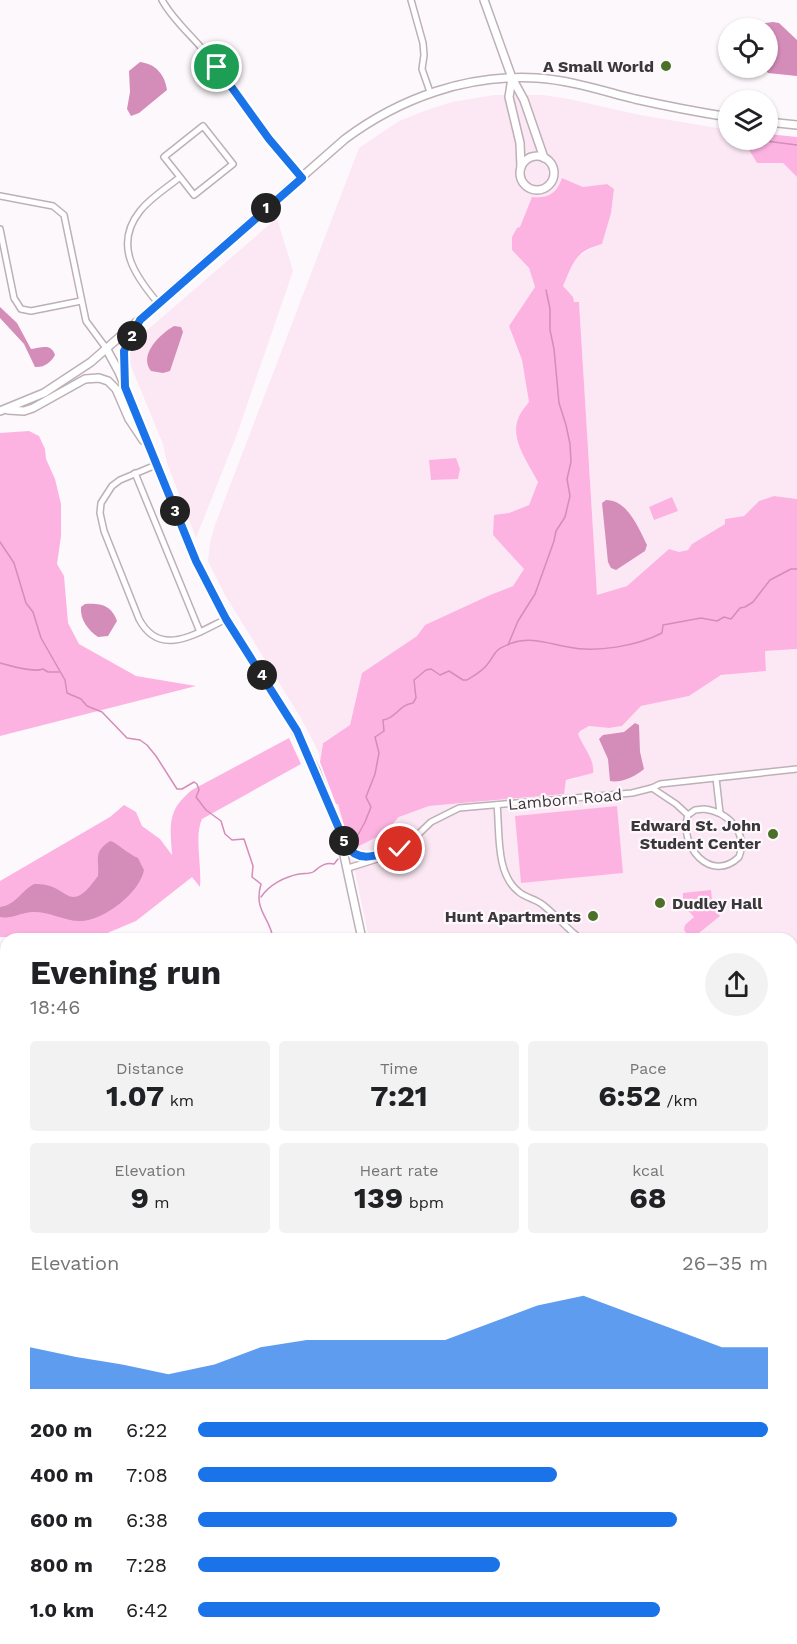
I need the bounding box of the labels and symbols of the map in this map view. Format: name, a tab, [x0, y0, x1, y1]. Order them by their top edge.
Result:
pin	[191, 41, 242, 92]
place label: A Small World	[543, 57, 654, 76]
marker: A Small World	[659, 59, 673, 73]
pin: 1	[251, 193, 281, 223]
pin: 2	[117, 321, 147, 351]
pin: 3	[160, 496, 190, 526]
pin: 4	[247, 660, 277, 690]
street label: Lamborn Road	[507, 785, 623, 814]
place label: Edward St. John Student Center	[630, 816, 761, 853]
pin	[374, 823, 425, 874]
pin: 5	[329, 826, 359, 856]
marker: Edward St. John Student Center	[766, 827, 780, 841]
place label: Dudley Hall	[672, 894, 763, 913]
marker: Dudley Hall	[653, 896, 667, 910]
place label: Hunt Apartments	[445, 907, 581, 926]
marker: Hunt Apartments	[586, 909, 600, 923]

